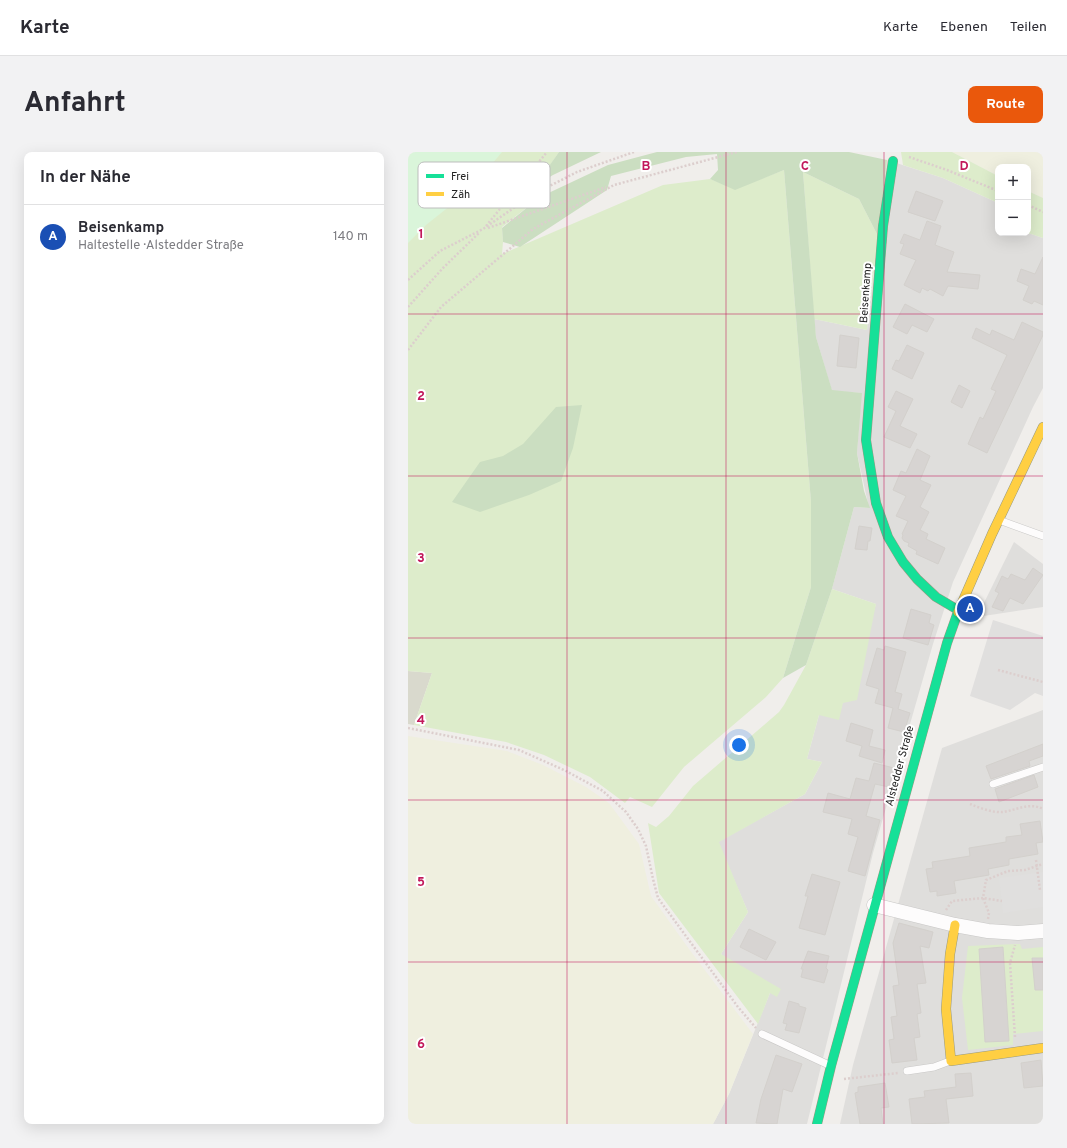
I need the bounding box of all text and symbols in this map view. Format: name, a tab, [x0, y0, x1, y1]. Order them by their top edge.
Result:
text: Karte	[20, 16, 70, 40]
text: Karte	[883, 19, 918, 36]
text: Ebenen	[940, 19, 988, 36]
text: Teilen	[1010, 19, 1047, 36]
text: Anfahrt	[24, 86, 126, 122]
button: Route	[968, 86, 1043, 123]
text: B	[642, 159, 651, 175]
text: C	[801, 159, 809, 175]
text: D	[959, 159, 969, 175]
legend	[418, 162, 550, 208]
map controls	[995, 164, 1031, 236]
button: +	[995, 164, 1031, 200]
text: In der Nähe	[40, 167, 131, 189]
text: Frei	[451, 170, 469, 184]
text: Zäh	[451, 188, 470, 202]
button: −	[995, 200, 1031, 236]
text: Beisenkamp	[78, 219, 164, 238]
text: 1	[418, 227, 424, 243]
text: A	[48, 229, 58, 245]
text: 140 m	[333, 229, 368, 245]
text: Haltestelle · Alstedder Straße	[78, 238, 244, 254]
street label: Beisenkamp	[857, 262, 875, 324]
text: 2	[417, 389, 425, 405]
text: 3	[417, 551, 425, 567]
pin: A	[957, 594, 983, 624]
text: 4	[417, 713, 425, 729]
street label: Alstedder Straße	[883, 724, 918, 808]
your location	[729, 735, 749, 755]
text: 5	[417, 875, 425, 891]
text: 6	[417, 1037, 425, 1053]

